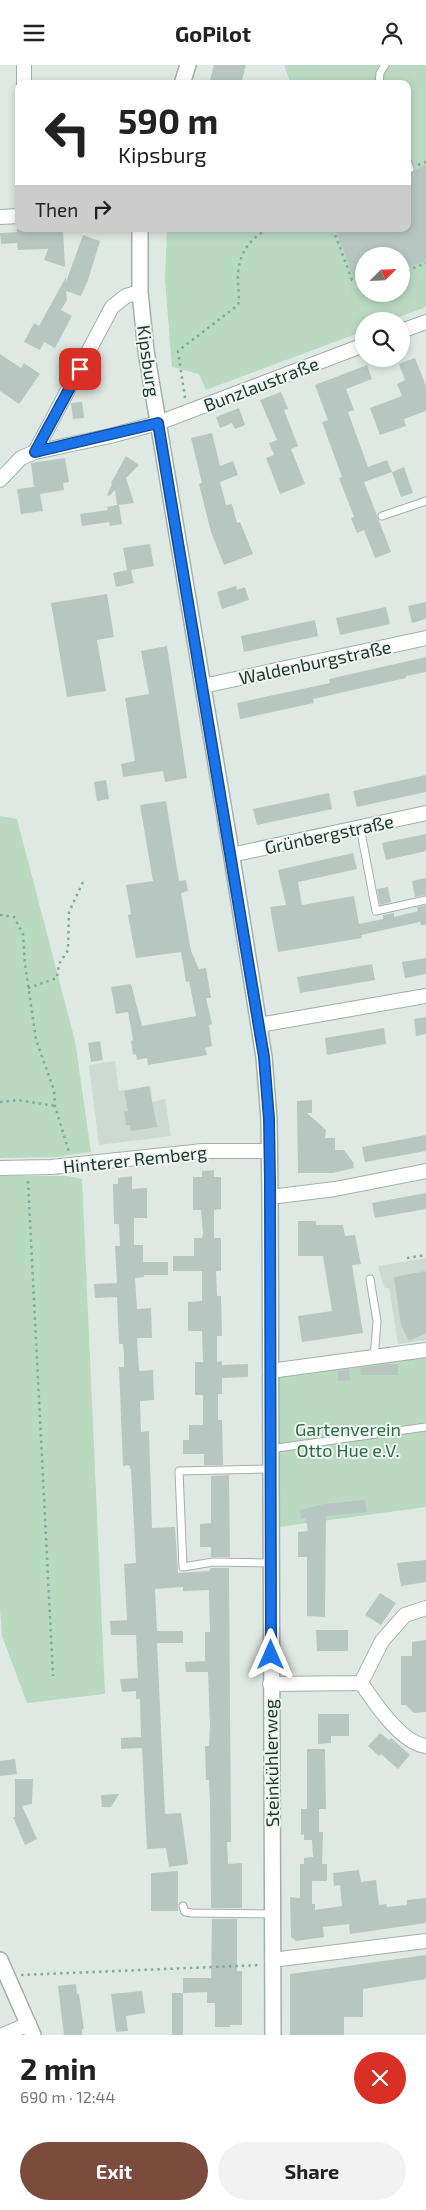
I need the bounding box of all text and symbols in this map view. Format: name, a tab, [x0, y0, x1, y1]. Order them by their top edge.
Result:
icon: menu	[20, 19, 48, 47]
icon: person	[378, 19, 406, 47]
text: GoPilot	[175, 20, 251, 46]
text: 590 m	[118, 99, 218, 141]
icon: left	[35, 100, 100, 165]
text: Kipsburg	[118, 141, 206, 167]
icon: right	[88, 195, 116, 223]
text: Then	[35, 198, 78, 221]
north arrow	[355, 247, 410, 303]
map controls	[355, 247, 410, 367]
button: search	[355, 312, 410, 367]
street label: Kipsburg	[133, 324, 165, 398]
pin	[59, 348, 101, 390]
street label: Bunzlaustraße	[200, 352, 322, 416]
icon: arrive	[66, 355, 94, 383]
street label: Waldenburgstraße	[237, 635, 393, 689]
street label: Grünbergstraße	[263, 810, 395, 858]
street label: Hinterer Remberg	[62, 1141, 208, 1177]
park label: Gartenverein Otto Hue e.V.	[295, 1418, 401, 1461]
position arrow	[244, 1628, 296, 1680]
street label: Steinkühlerweg	[259, 1699, 283, 1827]
text: 2 min	[20, 2050, 97, 2086]
button: close	[354, 2052, 406, 2104]
text: 690 m · 12:44	[20, 2087, 115, 2106]
button: Exit	[20, 2142, 208, 2200]
button: Share	[218, 2142, 406, 2200]

